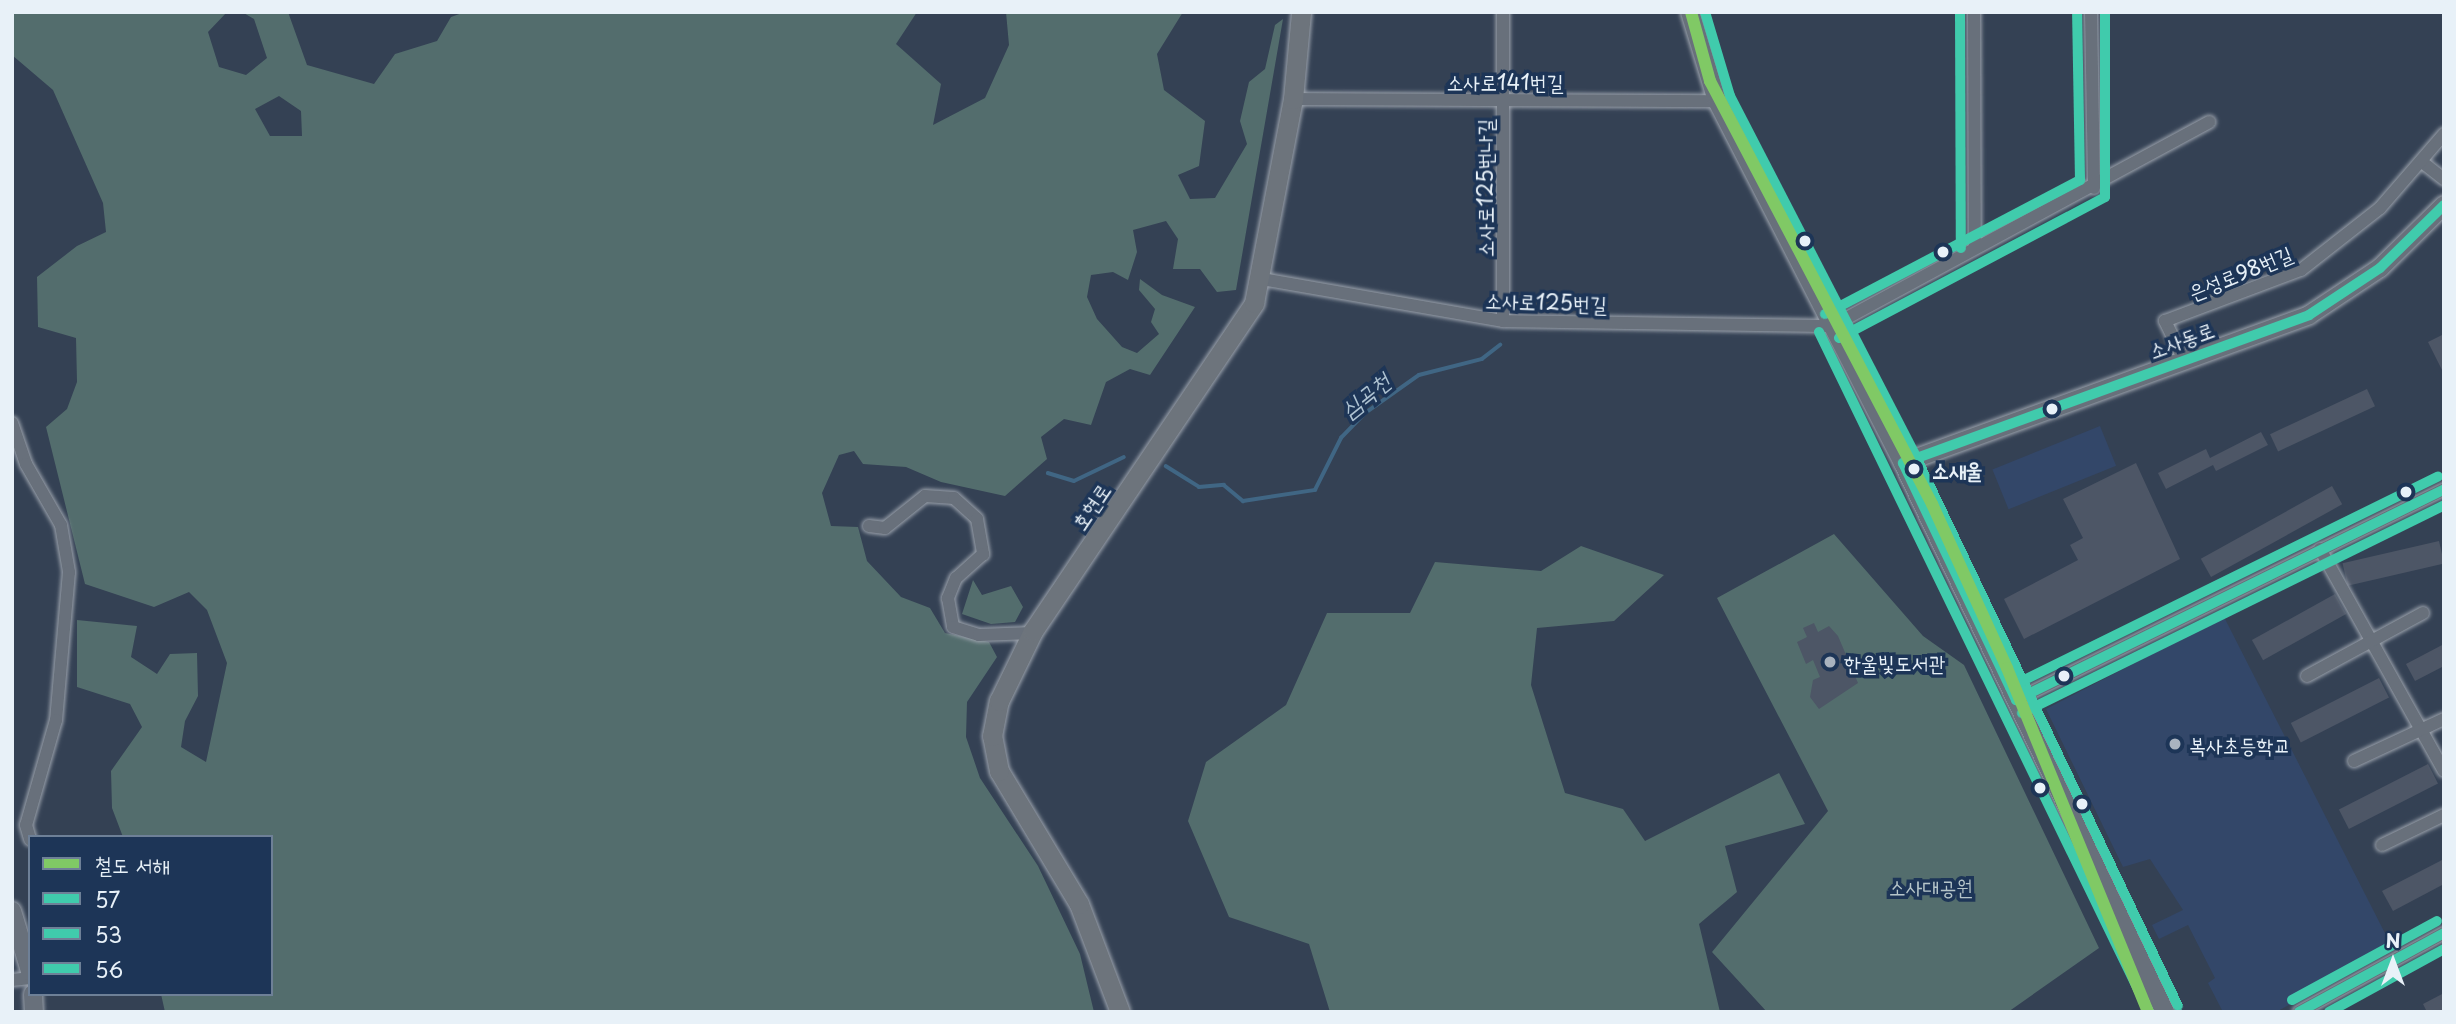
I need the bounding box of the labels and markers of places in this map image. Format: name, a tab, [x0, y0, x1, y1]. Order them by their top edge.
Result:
unlabelled marker	[1798, 234, 1812, 248]
unlabelled marker	[1936, 245, 1950, 259]
unlabelled marker	[2045, 402, 2059, 416]
place label: 소새울	[1932, 456, 1983, 482]
marker: 소새울	[1902, 457, 1926, 481]
unlabelled marker	[2399, 485, 2413, 499]
place label: 한울빛도서관	[1844, 649, 1945, 675]
marker: 한울빛도서관	[1822, 654, 1838, 670]
unlabelled marker	[2057, 669, 2071, 683]
place label: 복사초등학교	[2189, 731, 2290, 757]
marker: 복사초등학교	[2167, 736, 2183, 752]
unlabelled marker	[2033, 781, 2047, 795]
unlabelled marker	[2075, 797, 2089, 811]

